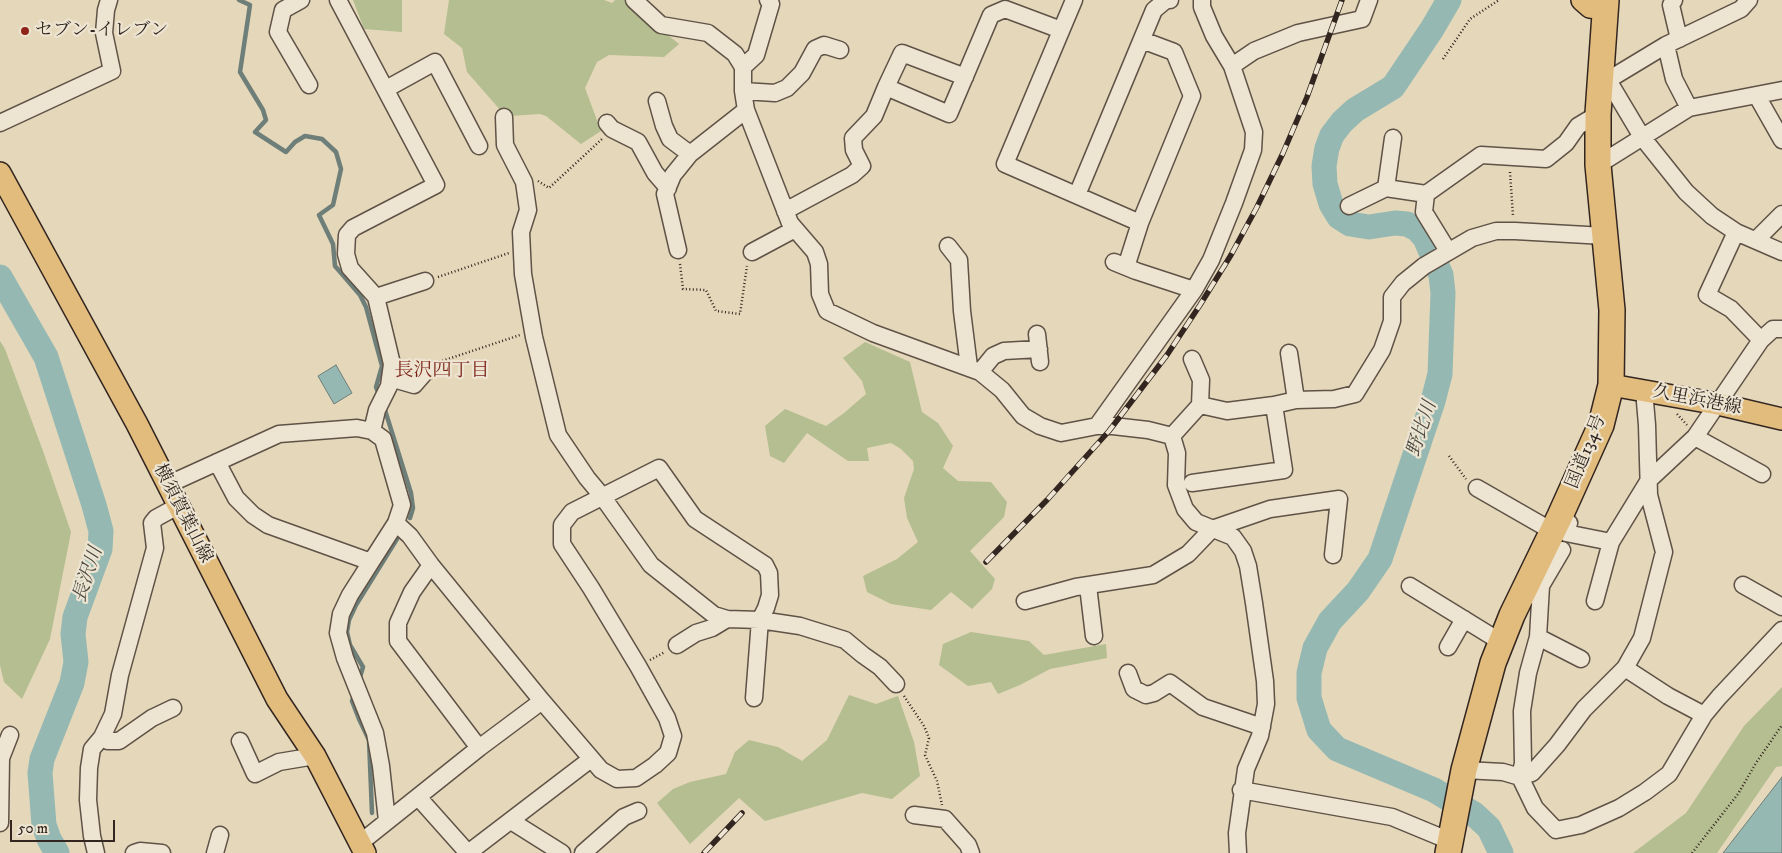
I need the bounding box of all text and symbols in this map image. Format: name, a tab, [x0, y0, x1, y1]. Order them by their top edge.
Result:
place label: セブン-イレブン	[35, 20, 168, 42]
marker: セブン-イレブン	[19, 25, 31, 37]
district label: 長沢四丁目	[395, 361, 489, 383]
street label: 久里浜港線	[1651, 382, 1743, 420]
water label: 野比川	[1403, 398, 1443, 460]
street label: 国道134号	[1562, 412, 1612, 492]
street label: 横須賀葉山線	[148, 461, 216, 567]
water label: 長沢川	[69, 544, 109, 606]
scale bar	[12, 810, 118, 842]
text: 50 m	[18, 819, 48, 838]

